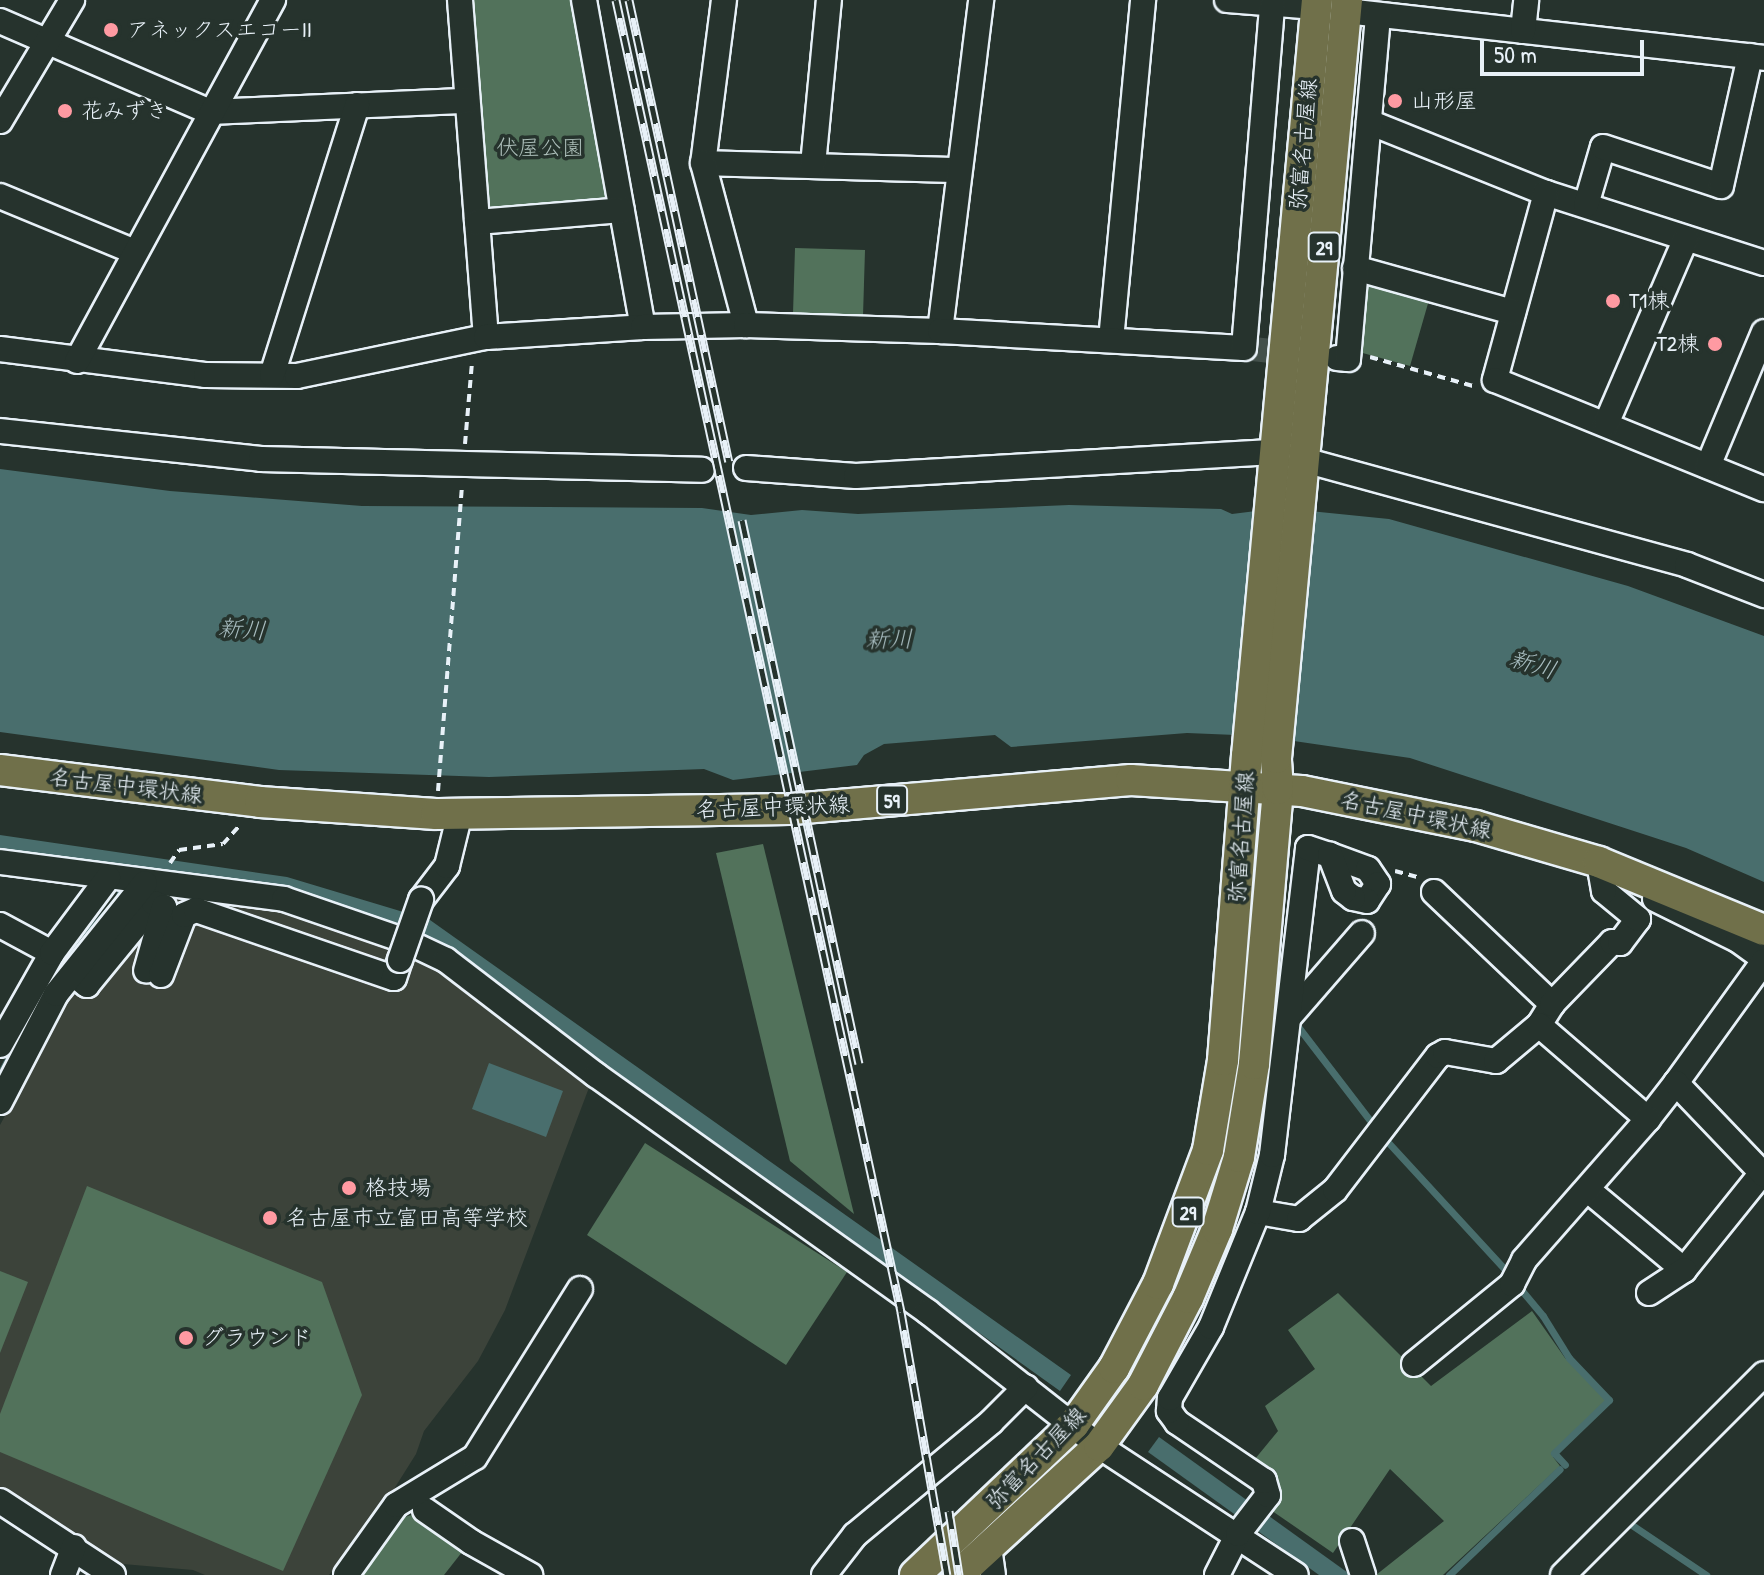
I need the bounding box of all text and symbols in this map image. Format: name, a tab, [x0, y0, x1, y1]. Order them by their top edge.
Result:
place label: アネックスエコーII	[127, 17, 313, 43]
marker: アネックスエコーII	[102, 21, 120, 39]
scale bar	[1484, 24, 1648, 74]
text: 50 m	[1494, 38, 1537, 70]
street label: 弥富名古屋線	[1284, 77, 1322, 211]
place label: 山形屋	[1411, 88, 1477, 114]
marker: 山形屋	[1386, 92, 1404, 110]
place label: 花みずき	[81, 98, 169, 124]
marker: 花みずき	[56, 102, 74, 120]
park label: 伏屋公園	[496, 135, 584, 161]
road number: 29	[1306, 231, 1342, 263]
place label: T1棟	[1629, 288, 1669, 314]
marker: T1棟	[1604, 292, 1622, 310]
place label: T2棟	[1656, 331, 1699, 357]
marker: T2棟	[1706, 335, 1724, 353]
water label: 新川	[217, 613, 267, 645]
water label: 新川	[865, 624, 913, 654]
water label: 新川	[1506, 643, 1560, 685]
street label: 名古屋中環状線	[48, 764, 204, 808]
street label: 弥富名古屋線	[1223, 770, 1259, 904]
road number: 59	[876, 784, 908, 816]
street label: 名古屋中環状線	[1338, 786, 1494, 844]
street label: 名古屋中環状線	[696, 791, 850, 823]
place label: 格技場	[365, 1175, 431, 1201]
marker: 格技場	[340, 1179, 358, 1197]
road number: 29	[1170, 1196, 1206, 1228]
place label: 名古屋市立富田高等学校	[286, 1205, 528, 1231]
marker: 名古屋市立富田高等学校	[261, 1209, 279, 1227]
place label: グラウンド	[202, 1325, 312, 1351]
marker: グラウンド	[177, 1329, 195, 1347]
street label: 弥富名古屋線	[981, 1401, 1091, 1515]

